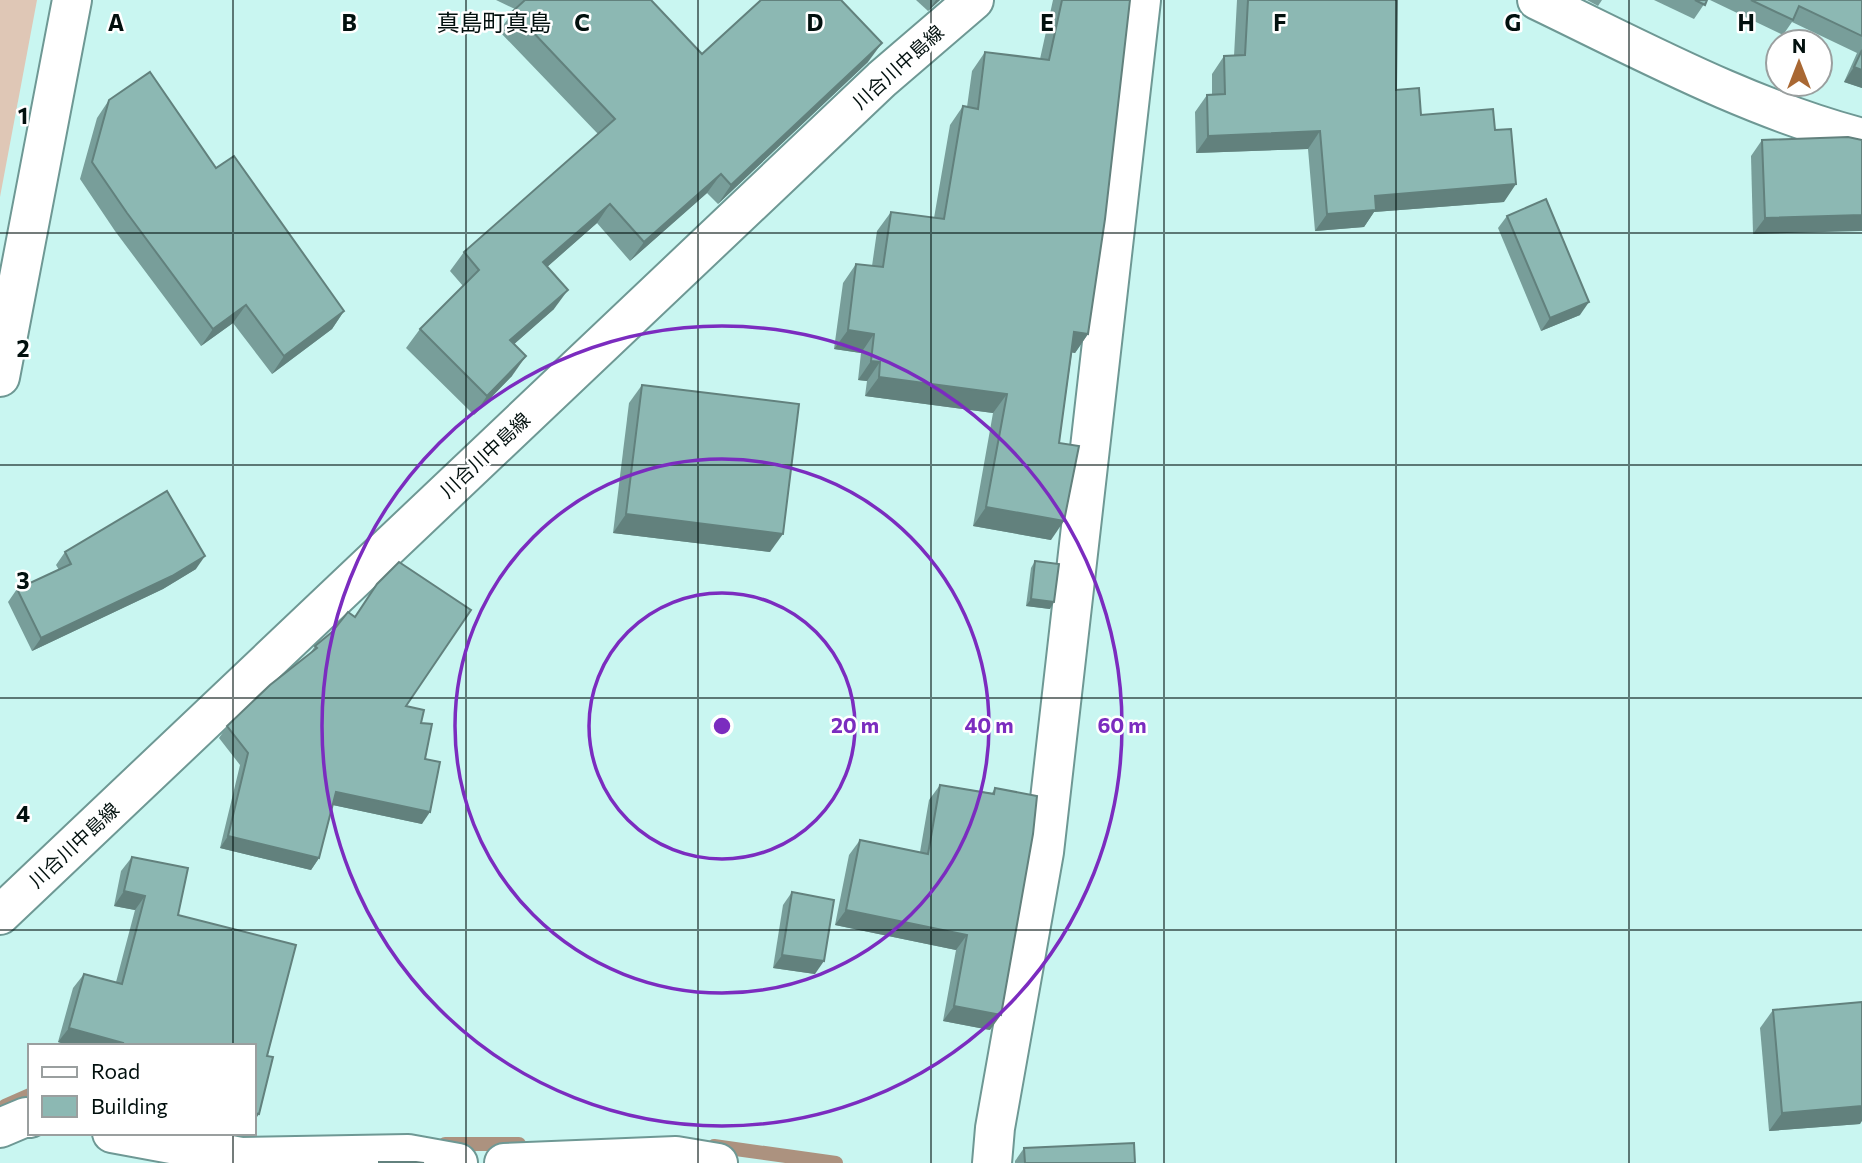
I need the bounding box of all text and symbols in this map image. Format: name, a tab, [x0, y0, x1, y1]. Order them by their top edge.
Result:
text: A	[108, 8, 125, 36]
text: B	[341, 8, 357, 36]
district label: 真島町真島	[437, 8, 552, 36]
text: C	[574, 8, 590, 36]
text: D	[807, 8, 824, 36]
text: E	[1040, 8, 1054, 36]
text: F	[1273, 8, 1287, 36]
text: G	[1505, 8, 1521, 36]
text: H	[1737, 8, 1755, 36]
street label: 川合川中島線	[848, 20, 948, 113]
north arrow	[1764, 28, 1834, 98]
text: N	[1792, 34, 1806, 57]
text: 1	[18, 101, 28, 129]
text: 2	[16, 334, 30, 362]
street label: 川合川中島線	[435, 407, 534, 502]
text: 3	[16, 566, 30, 594]
text: 20 m	[831, 712, 879, 737]
text: 40 m	[964, 712, 1014, 737]
text: 60 m	[1097, 712, 1147, 737]
centre of rings	[710, 714, 734, 738]
street label: 川合川中島線	[24, 797, 123, 892]
text: 4	[16, 799, 30, 827]
legend	[28, 1044, 256, 1135]
text: Road	[91, 1058, 140, 1083]
text: Building	[91, 1093, 168, 1118]

